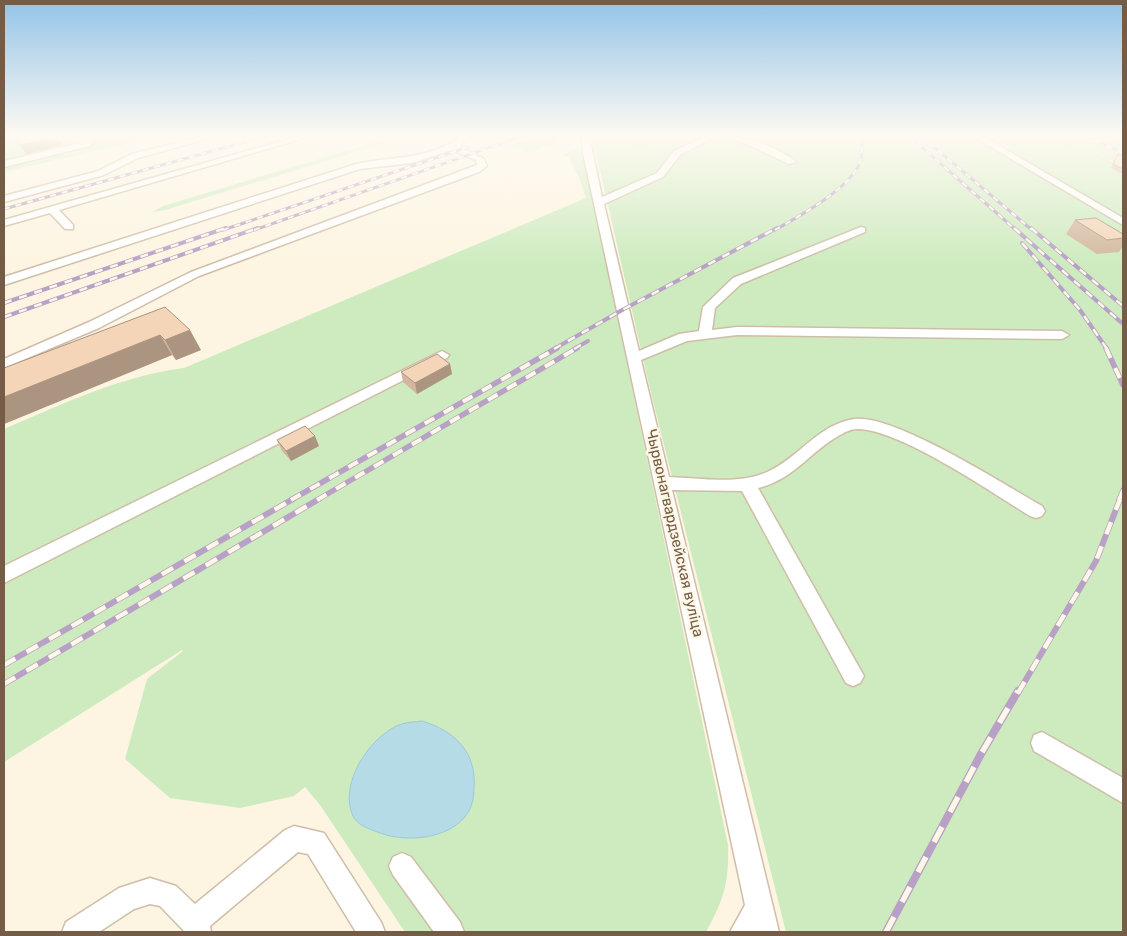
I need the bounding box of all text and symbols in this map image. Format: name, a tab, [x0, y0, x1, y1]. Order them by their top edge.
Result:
street label: Чырвонагвардзейская вуліца	[642, 427, 708, 639]

